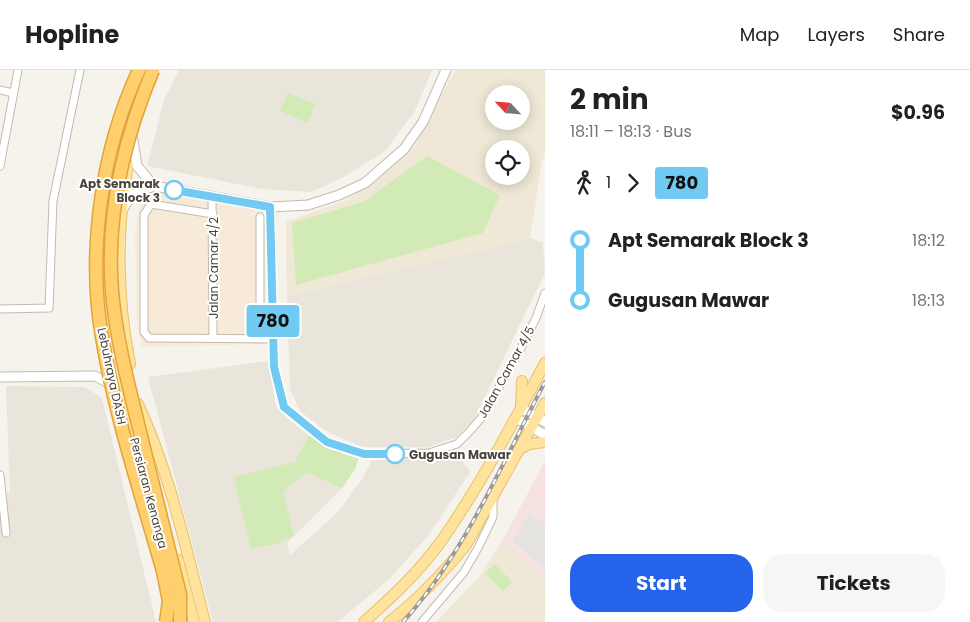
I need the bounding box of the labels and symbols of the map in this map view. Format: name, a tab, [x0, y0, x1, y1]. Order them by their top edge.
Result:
north arrow	[485, 85, 530, 130]
place label: Apt Semarak Block 3	[79, 175, 161, 206]
marker: Apt Semarak Block 3	[164, 180, 184, 200]
street label: Jalan Camar 4/2	[205, 217, 222, 319]
line badge: 780	[244, 305, 302, 337]
street label: Jalan Camar 4/5	[474, 323, 538, 421]
street label: Lebuhraya DASH	[93, 326, 131, 426]
street label: Persiaran Kenanga	[126, 436, 172, 550]
marker: Gugusan Mawar	[385, 444, 405, 464]
place label: Gugusan Mawar	[409, 446, 511, 463]

